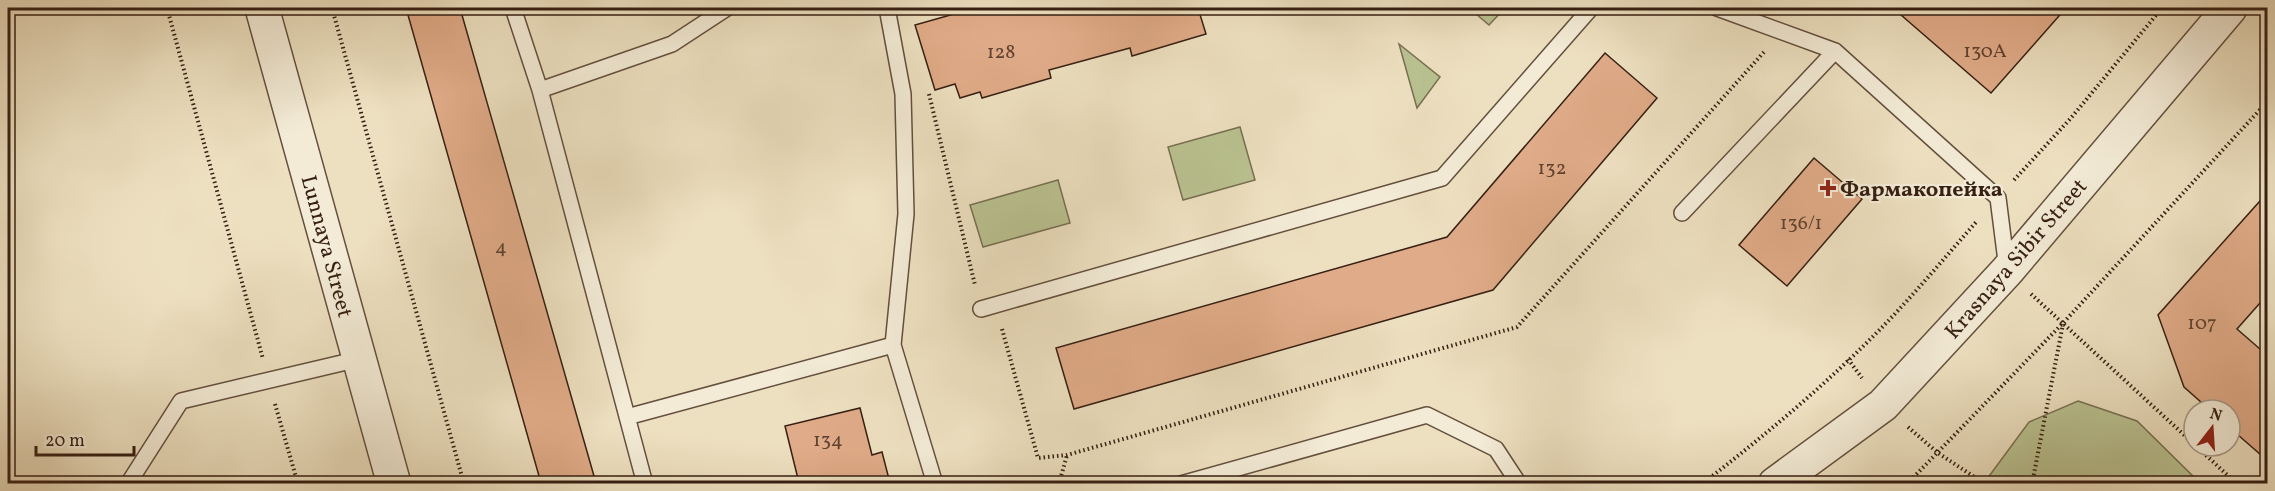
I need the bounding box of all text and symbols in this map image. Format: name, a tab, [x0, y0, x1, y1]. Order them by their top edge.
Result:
house number: 130А	[1963, 38, 2007, 66]
house number: 128	[987, 39, 1015, 67]
house number: 132	[1538, 155, 1566, 183]
street label: Lunnaya Street	[292, 172, 360, 322]
street label: Krasnaya Sibir Street	[1938, 172, 2096, 347]
place label: Фармакопейка	[1840, 175, 2003, 206]
marker: Фармакопейка	[1821, 181, 1835, 195]
house number: 136/1	[1780, 210, 1822, 238]
house number: 4	[495, 234, 507, 262]
house number: 107	[2187, 310, 2217, 338]
north arrow	[2182, 398, 2242, 458]
text: N	[2207, 403, 2225, 428]
scale bar	[36, 419, 134, 457]
house number: 134	[813, 427, 843, 455]
text: 20 m	[45, 429, 85, 454]

